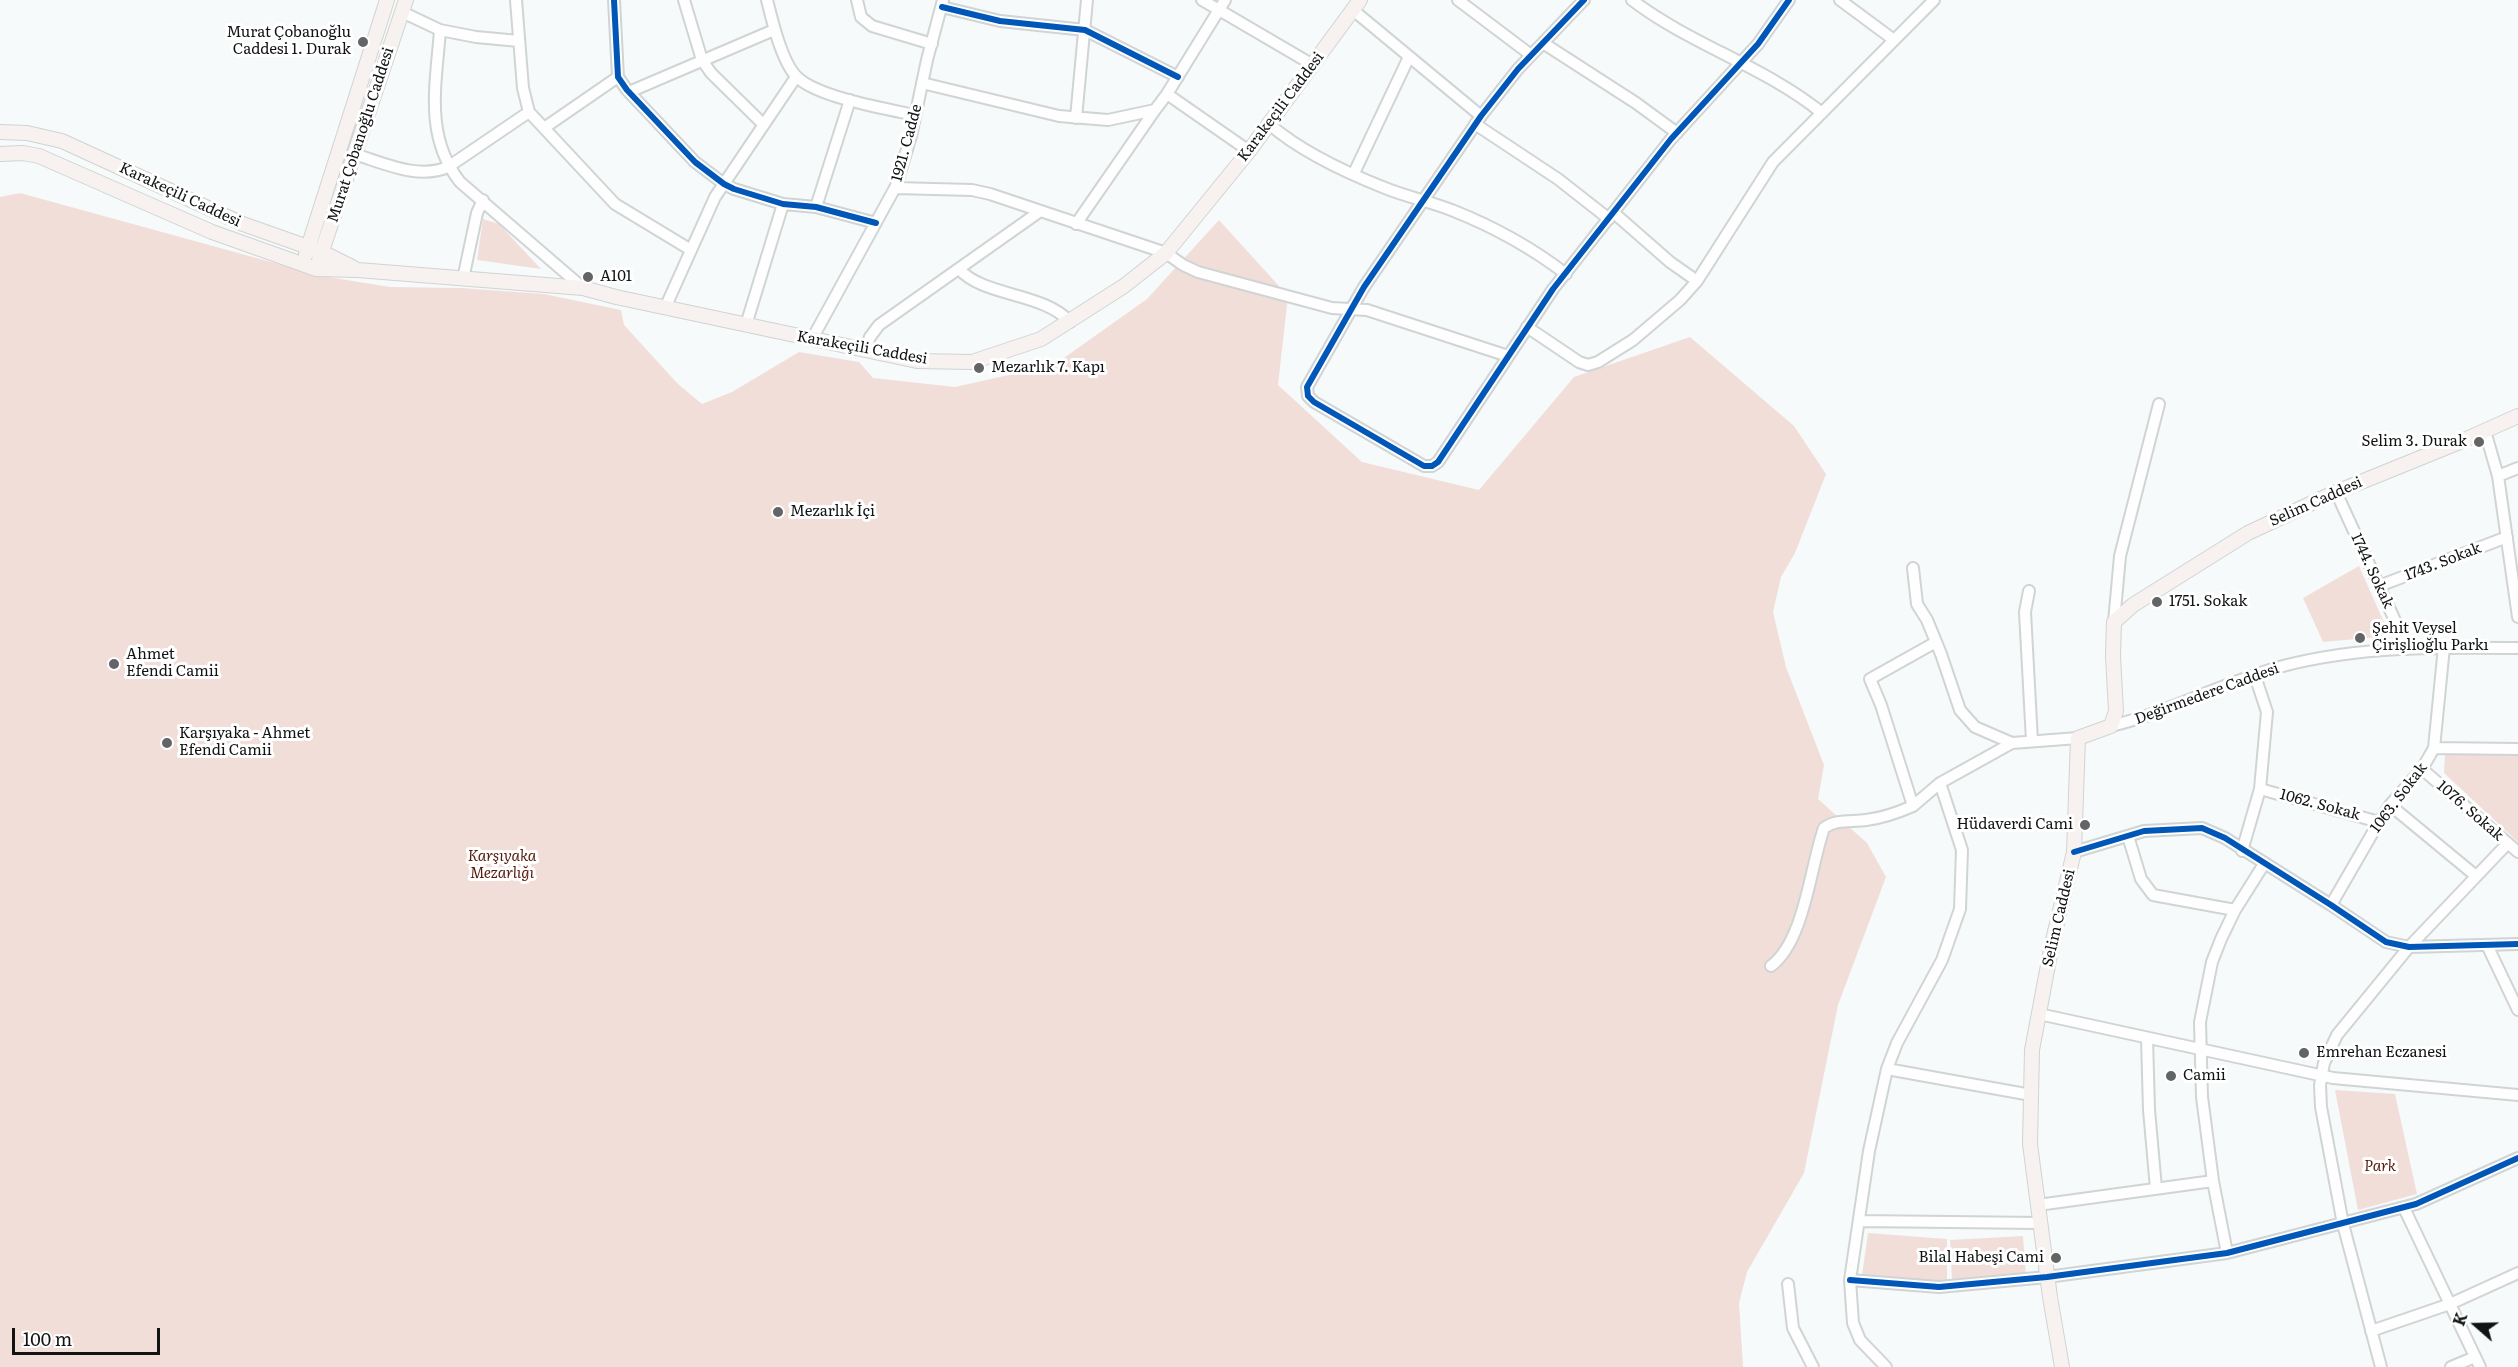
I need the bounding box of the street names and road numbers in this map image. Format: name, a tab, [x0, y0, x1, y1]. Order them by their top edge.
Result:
street label: Murat Çobanoğlu Caddesi	[324, 45, 398, 225]
street label: Karakeçili Caddesi	[1234, 49, 1328, 165]
street label: 1921. Cadde	[888, 102, 926, 184]
street label: Karakeçili Caddesi	[116, 159, 244, 231]
street label: Karakeçili Caddesi	[795, 328, 929, 368]
street label: Selim Caddesi	[2267, 473, 2365, 531]
street label: 1744. Sokak	[2347, 531, 2397, 611]
street label: 1743. Sokak	[2402, 539, 2484, 585]
street label: Değirmedere Caddesi	[2132, 660, 2282, 728]
street label: 1063. Sokak	[2367, 760, 2431, 836]
street label: 1076. Sokak	[2433, 777, 2507, 845]
street label: 1062. Sokak	[2278, 786, 2362, 824]
street label: Selim Caddesi	[2039, 867, 2079, 969]

